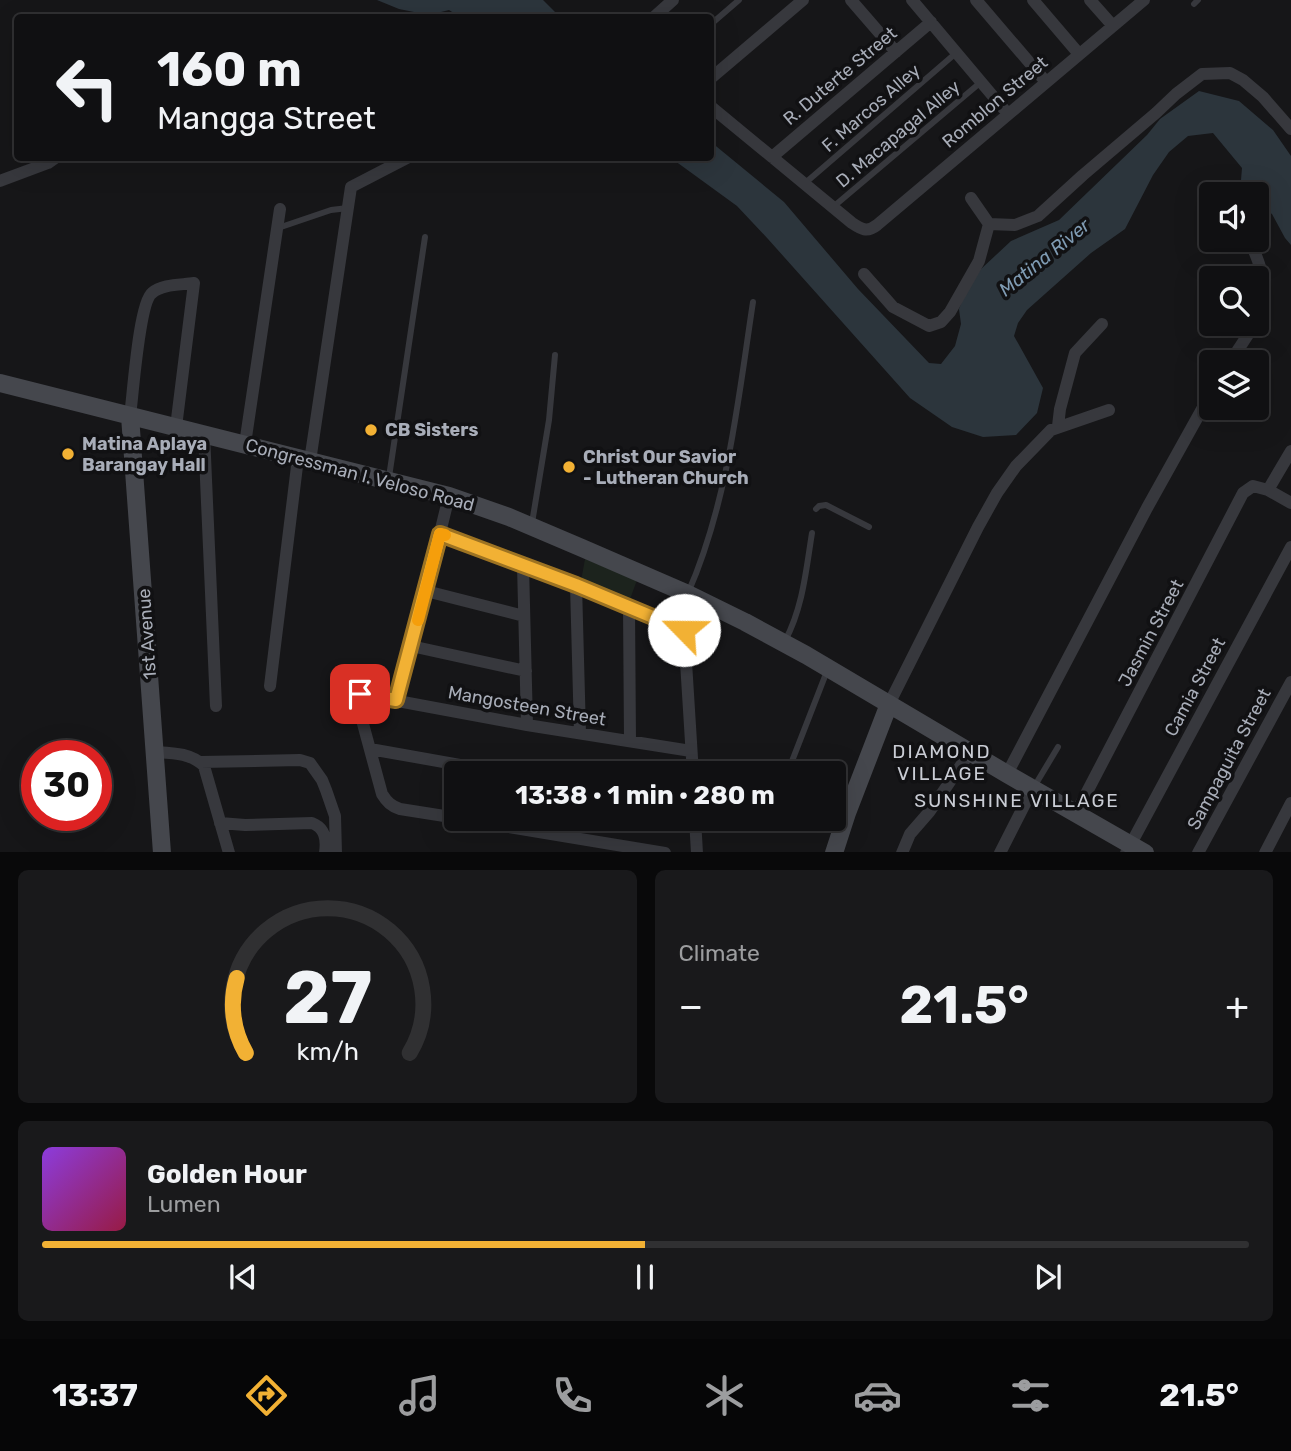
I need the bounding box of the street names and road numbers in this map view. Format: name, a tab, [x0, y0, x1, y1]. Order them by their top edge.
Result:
street label: R. Duterte Street	[779, 22, 901, 130]
street label: Romblon Street	[938, 52, 1052, 152]
street label: F. Marcos Alley	[817, 59, 925, 157]
street label: D. Macapagal Alley	[831, 76, 965, 192]
street label: Congressman I. Veloso Road	[243, 434, 477, 516]
street label: Jasmin Street	[1114, 576, 1188, 690]
street label: 1st Avenue	[133, 588, 161, 680]
street label: Camia Street	[1160, 634, 1230, 740]
street label: Mangosteen Street	[446, 681, 608, 731]
street label: Sampaguita Street	[1182, 684, 1276, 834]

